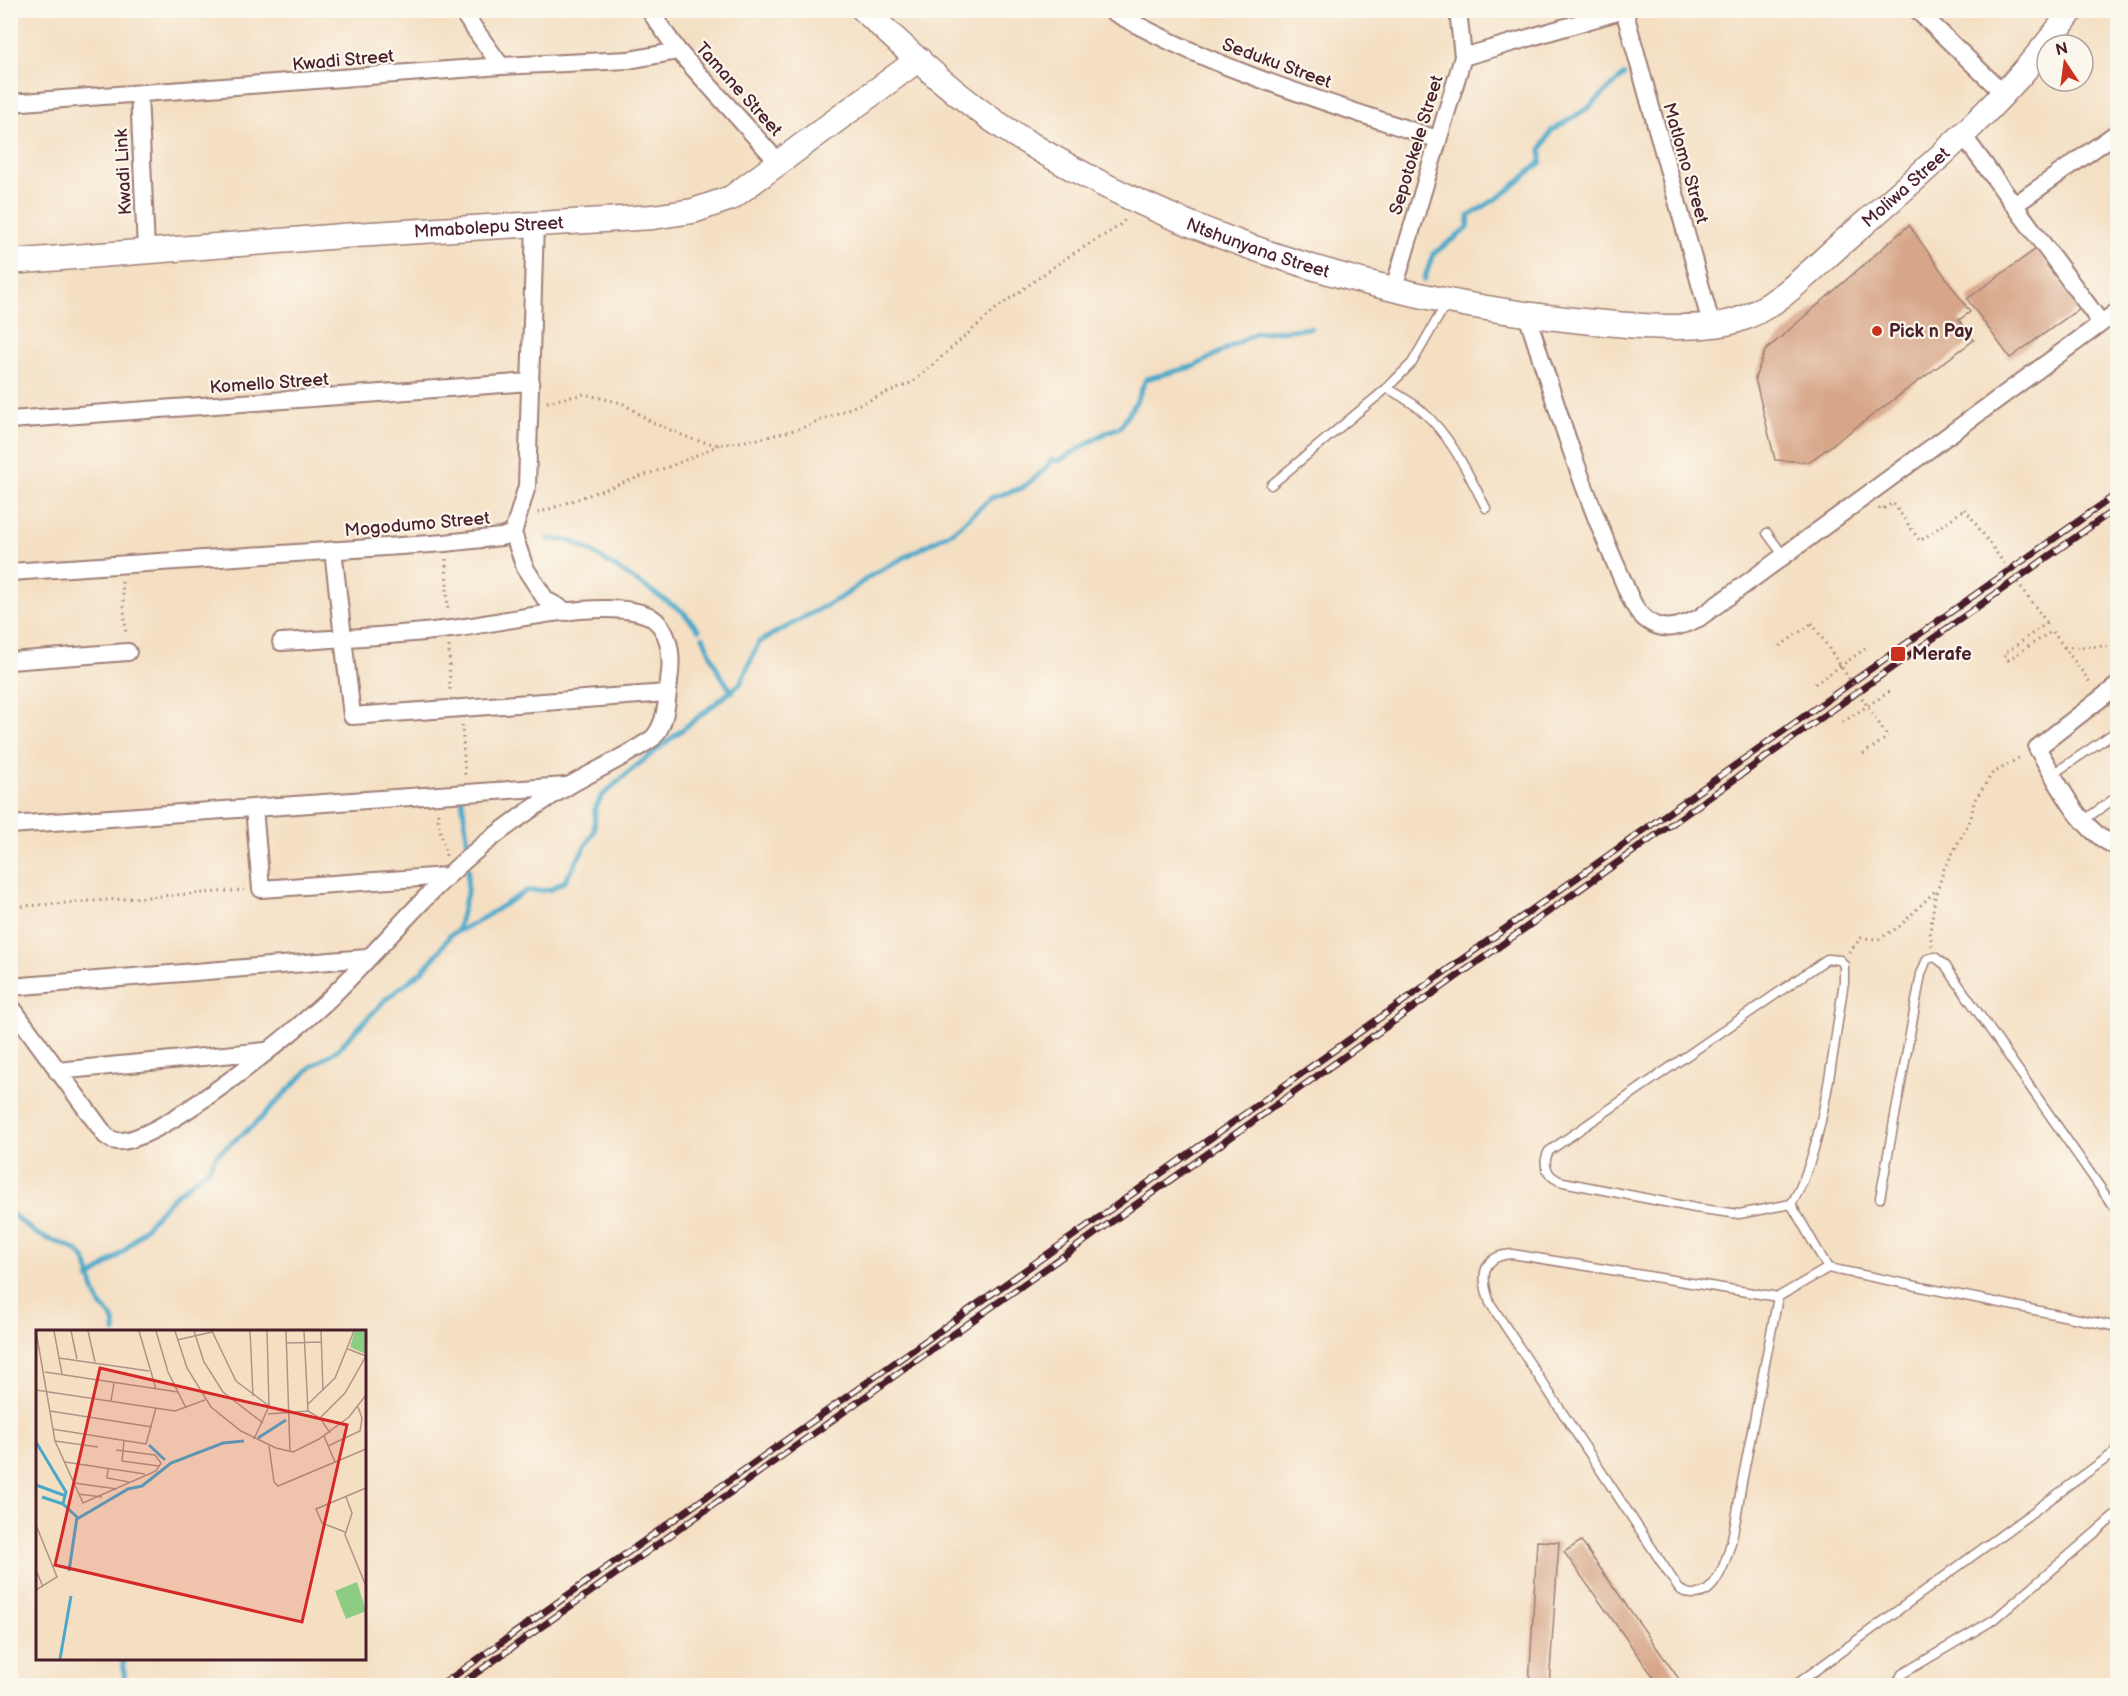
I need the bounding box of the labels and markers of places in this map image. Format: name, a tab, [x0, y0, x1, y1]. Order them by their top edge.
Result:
place label: Pick n Pay	[1889, 321, 1974, 342]
marker: Pick n Pay	[1870, 324, 1884, 338]
place label: Merafe	[1912, 644, 1972, 665]
marker: Merafe	[1889, 645, 1907, 663]

